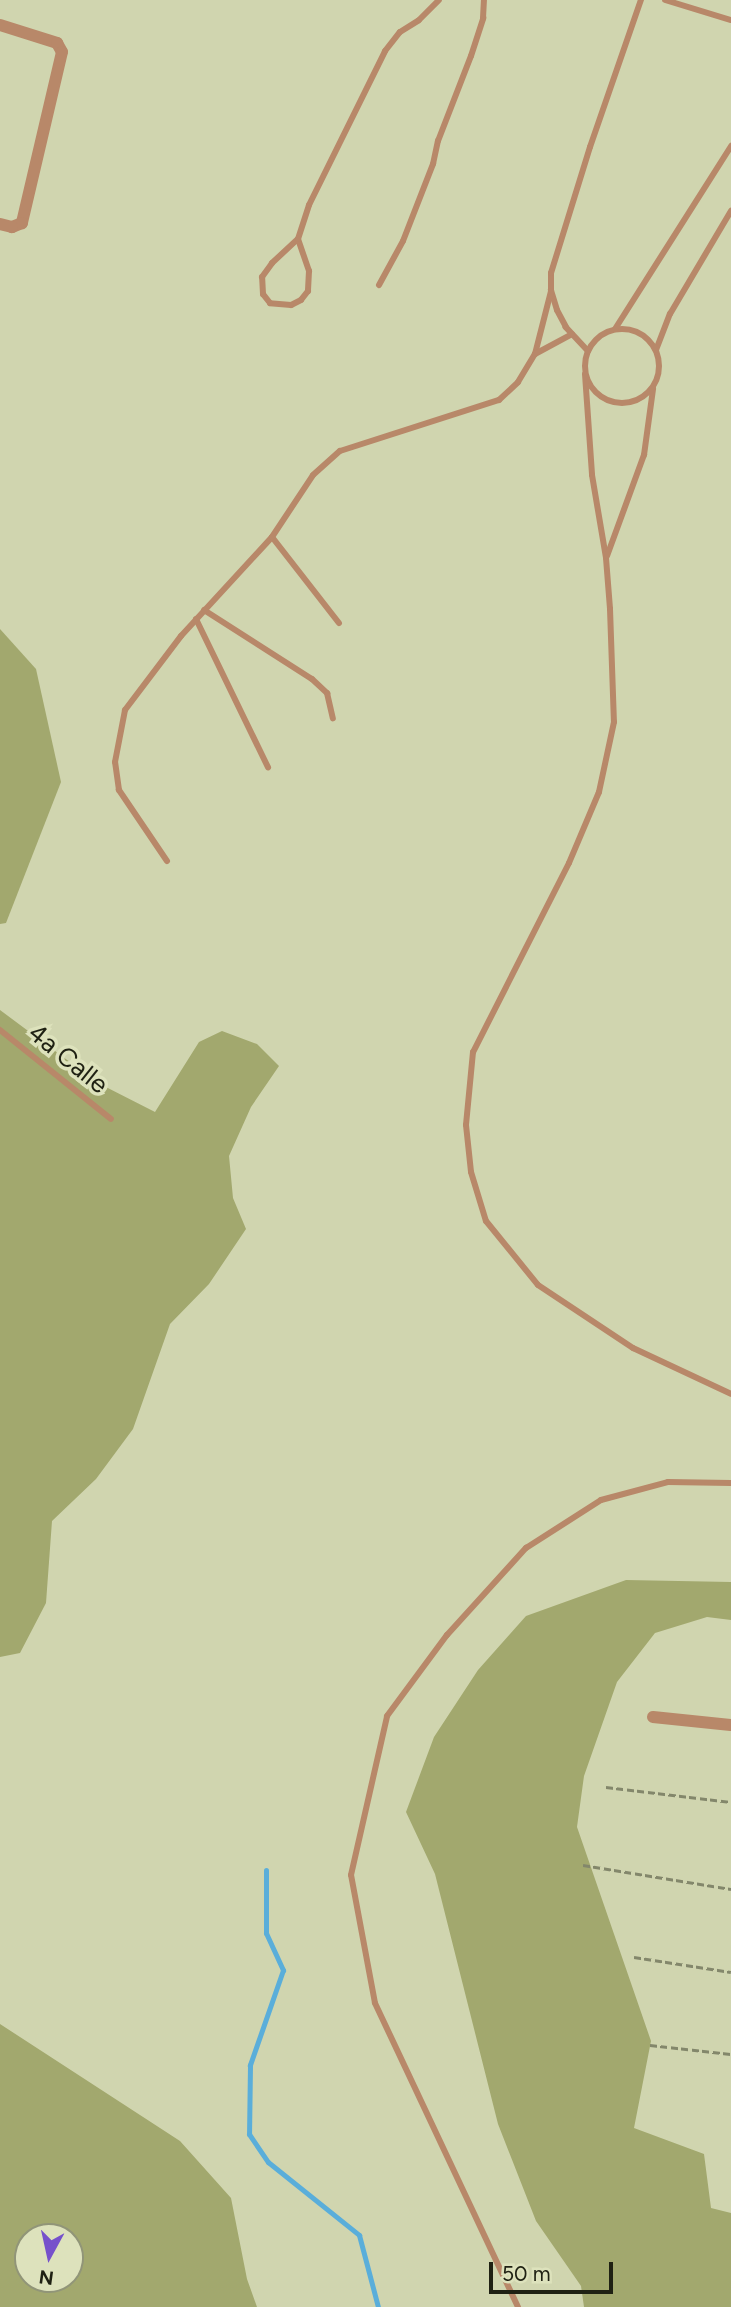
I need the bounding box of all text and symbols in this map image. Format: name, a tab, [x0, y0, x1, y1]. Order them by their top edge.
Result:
street label: 4a Calle	[22, 1017, 114, 1101]
north arrow	[14, 2223, 84, 2293]
scale bar	[493, 2248, 617, 2292]
text: 50 m	[502, 2261, 551, 2286]
text: N	[37, 2265, 55, 2290]

